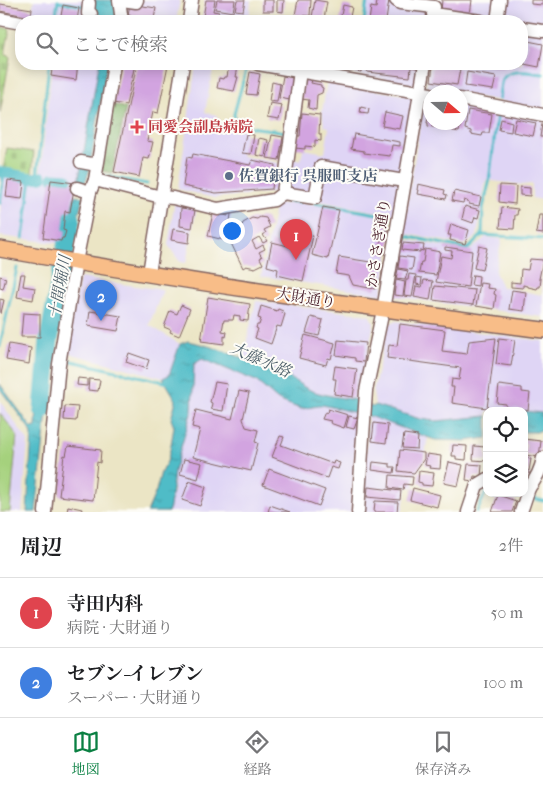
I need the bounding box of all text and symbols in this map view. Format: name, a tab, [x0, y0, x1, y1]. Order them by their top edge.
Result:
search box	[15, 15, 528, 70]
icon: search	[33, 29, 61, 57]
text: ここで検索	[73, 34, 168, 56]
north arrow	[423, 85, 468, 130]
place label: 同愛会副島病院	[148, 118, 253, 136]
marker: 同愛会副島病院	[130, 120, 144, 134]
place label: 佐賀銀行 呉服町支店	[239, 167, 377, 185]
marker: 佐賀銀行 呉服町支店	[223, 170, 235, 182]
street label: かささぎ通り	[362, 197, 394, 289]
your location	[219, 218, 245, 244]
pin: 1	[280, 219, 312, 260]
water label: 十間堀川	[45, 252, 75, 320]
pin: 2	[85, 280, 117, 321]
street label: 大財通り	[275, 284, 337, 312]
water label: 大藤水路	[228, 338, 295, 382]
map controls	[483, 407, 528, 497]
button: locate	[483, 407, 528, 452]
button: layers	[483, 452, 528, 497]
text: 周辺	[20, 535, 62, 559]
text: 2件	[499, 536, 523, 555]
text: 寺田内科	[67, 593, 143, 615]
text: 1	[33, 603, 39, 622]
text: 50 m	[491, 603, 523, 622]
text: 病院 · 大財通り	[67, 618, 173, 637]
text: セブン-イレブン	[67, 663, 203, 685]
text: 2	[32, 673, 40, 692]
text: 100 m	[483, 673, 523, 692]
text: スーパー · 大財通り	[67, 688, 204, 707]
tab: 地図	[72, 728, 100, 778]
tab: 経路	[243, 728, 271, 778]
tab: 保存済み	[415, 728, 471, 778]

